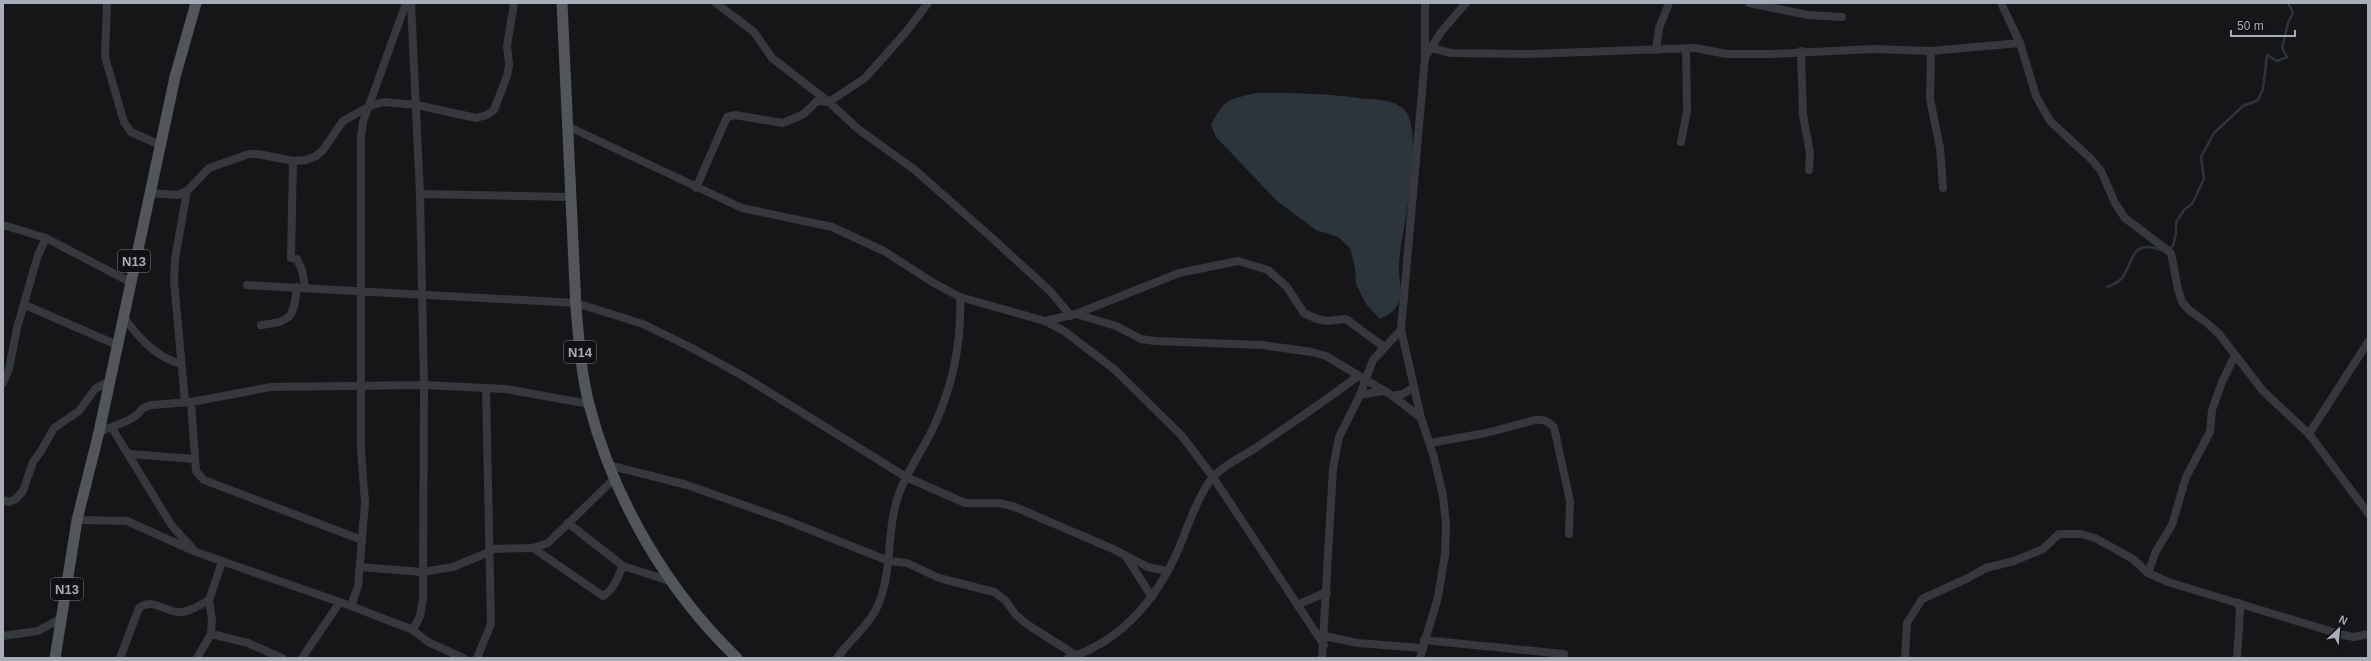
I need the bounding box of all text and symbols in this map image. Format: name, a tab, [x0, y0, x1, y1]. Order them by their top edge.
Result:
scale bar	[2231, 12, 2295, 38]
text: 50 m	[2237, 19, 2264, 33]
road number: N13	[118, 250, 150, 272]
road number: N14	[564, 341, 596, 363]
road number: N13	[51, 578, 83, 600]
north arrow	[2319, 609, 2359, 649]
text: N	[2337, 613, 2350, 627]

